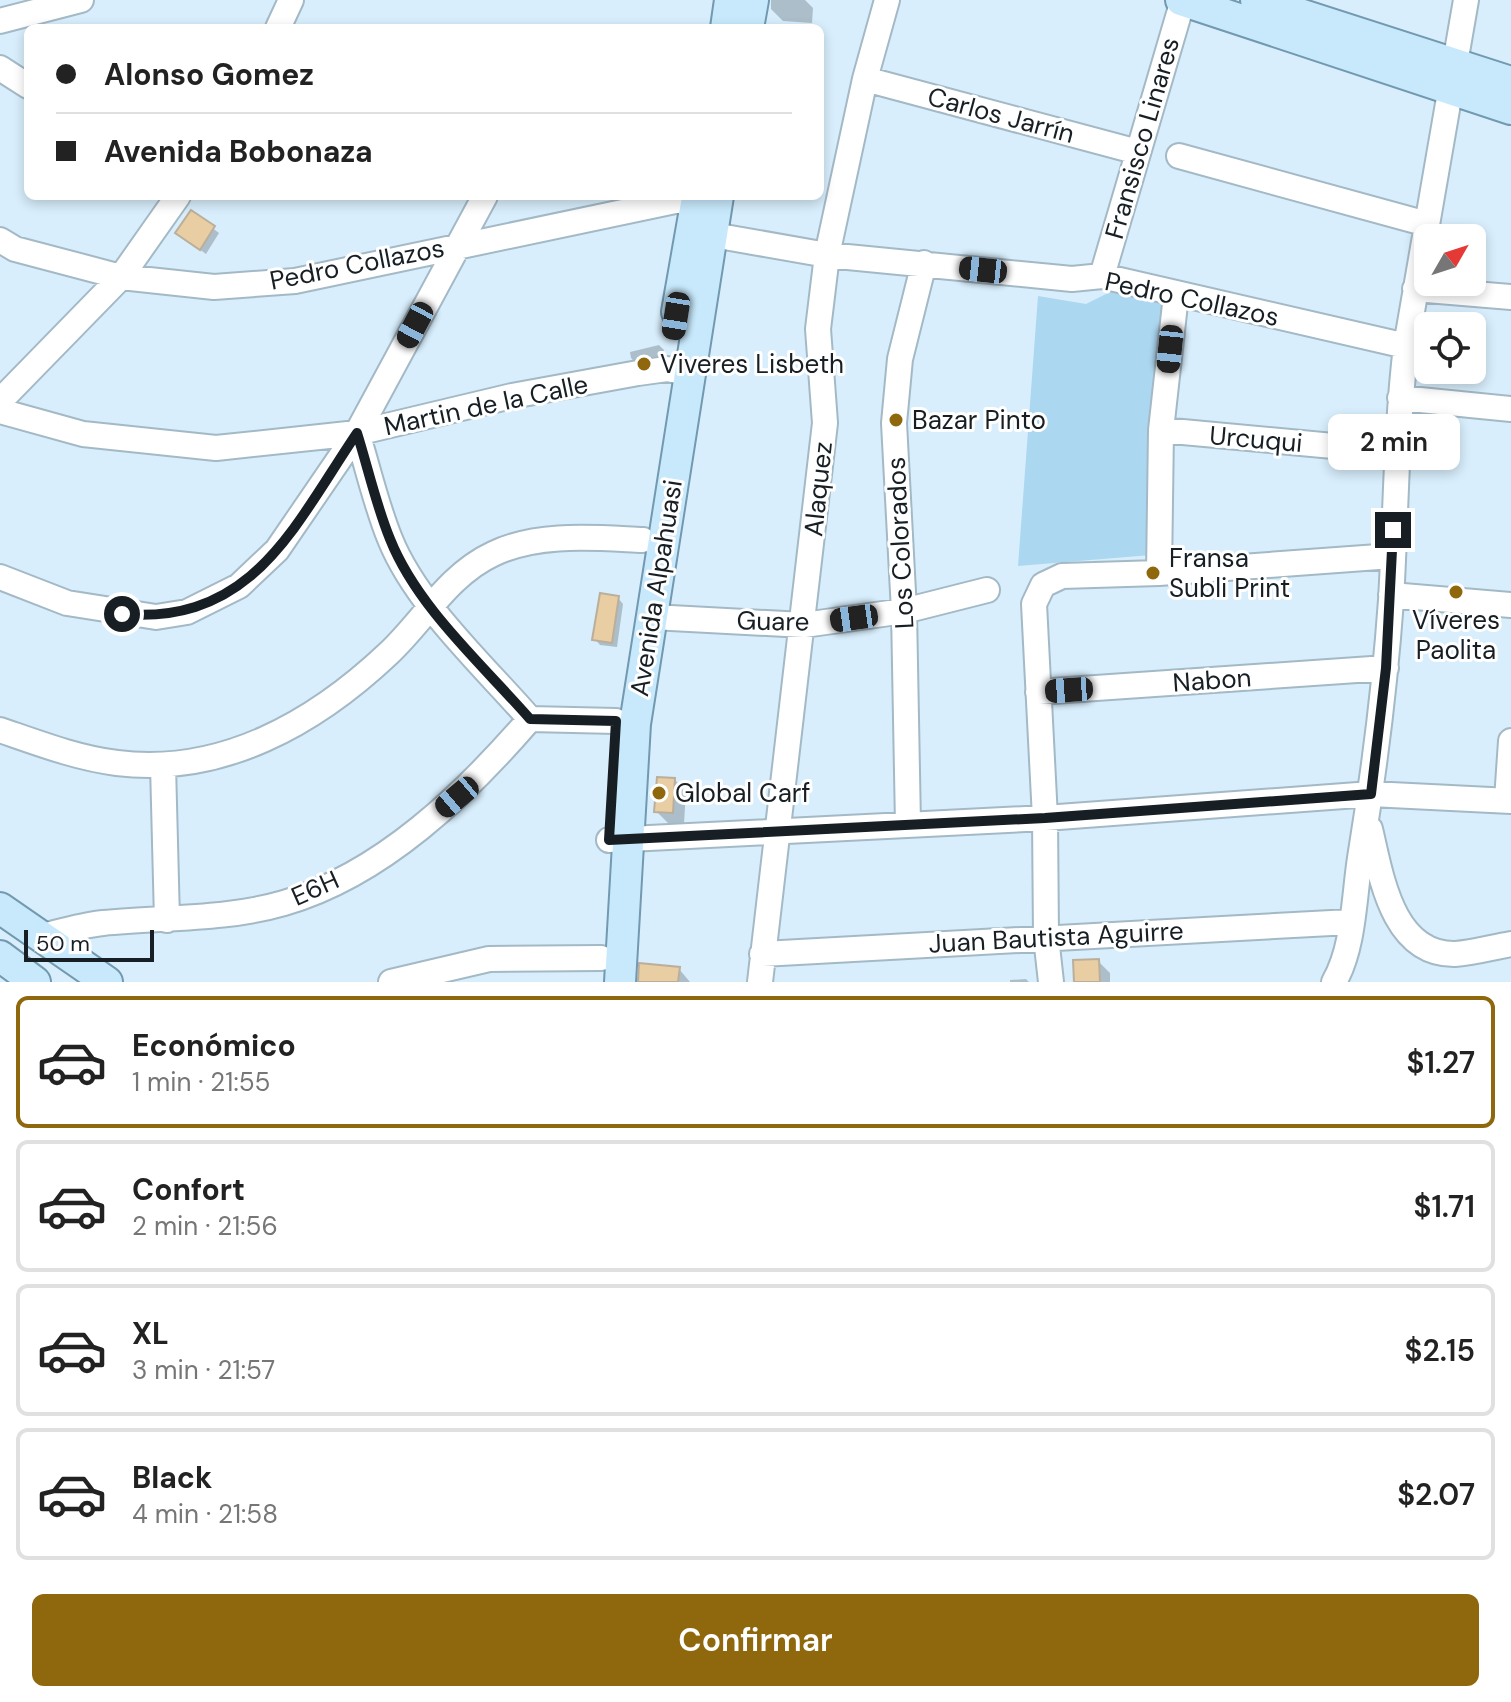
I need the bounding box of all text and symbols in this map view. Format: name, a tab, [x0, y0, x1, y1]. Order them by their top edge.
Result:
street label: Fransisco Linares	[1097, 33, 1187, 243]
text: Alonso Gomez	[104, 55, 314, 94]
street label: Carlos Jarrín	[924, 79, 1078, 151]
text: Avenida Bobonaza	[104, 132, 373, 171]
north arrow	[1414, 224, 1486, 296]
map controls	[1414, 224, 1486, 384]
street label: Pedro Collazos	[267, 230, 447, 298]
car	[958, 256, 1008, 284]
street label: Pedro Collazos	[1102, 264, 1282, 334]
car	[660, 290, 692, 342]
car	[393, 298, 437, 352]
button: locate	[1414, 312, 1486, 384]
car	[1156, 324, 1184, 374]
place label: Viveres Lisbeth	[660, 347, 844, 381]
marker: Viveres Lisbeth	[635, 355, 653, 373]
street label: Martin de la Calle	[381, 367, 591, 443]
place label: Bazar Pinto	[912, 403, 1046, 437]
marker: Bazar Pinto	[887, 411, 905, 429]
callout: 2 min	[1327, 414, 1459, 470]
street label: Urcuqui	[1208, 418, 1304, 460]
text: 2 min	[1360, 425, 1428, 459]
street label: Alaquez	[796, 440, 840, 538]
street label: Los Colorados	[879, 456, 921, 630]
street label: Avenida Alpahuasi	[622, 477, 690, 699]
route end	[1375, 512, 1411, 548]
place label: Fransa Subli Print	[1169, 541, 1290, 605]
marker: Fransa Subli Print	[1144, 564, 1162, 582]
marker: Víveres Paolita	[1447, 583, 1465, 601]
route start	[104, 596, 140, 632]
street label: Guare	[736, 603, 810, 639]
car	[829, 603, 879, 633]
place label: Víveres Paolita	[1412, 603, 1500, 667]
street label: Nabon	[1172, 660, 1252, 700]
car	[1044, 676, 1094, 704]
car	[431, 772, 483, 822]
place label: Global Carf	[675, 776, 810, 810]
marker: Global Carf	[650, 784, 668, 802]
street label: E6H	[286, 863, 344, 913]
street label: Juan Bautista Aguirre	[928, 913, 1184, 961]
scale bar	[24, 926, 154, 962]
text: 50 m	[36, 929, 90, 958]
icon: car	[36, 1026, 108, 1098]
text: Económico	[132, 1026, 296, 1065]
text: $1.27	[1406, 1043, 1475, 1082]
text: 1 min · 21:55	[132, 1065, 270, 1099]
icon: car	[36, 1170, 108, 1242]
text: Confort	[132, 1170, 245, 1209]
text: $1.71	[1414, 1187, 1475, 1226]
text: 2 min · 21:56	[132, 1209, 278, 1243]
icon: car	[36, 1314, 108, 1386]
text: XL	[132, 1314, 169, 1353]
text: $2.15	[1405, 1331, 1475, 1370]
text: 3 min · 21:57	[132, 1353, 275, 1387]
icon: car	[36, 1458, 108, 1530]
text: Black	[132, 1458, 212, 1497]
text: $2.07	[1397, 1475, 1475, 1514]
text: 4 min · 21:58	[132, 1497, 278, 1531]
button: Confirmar	[32, 1594, 1479, 1686]

